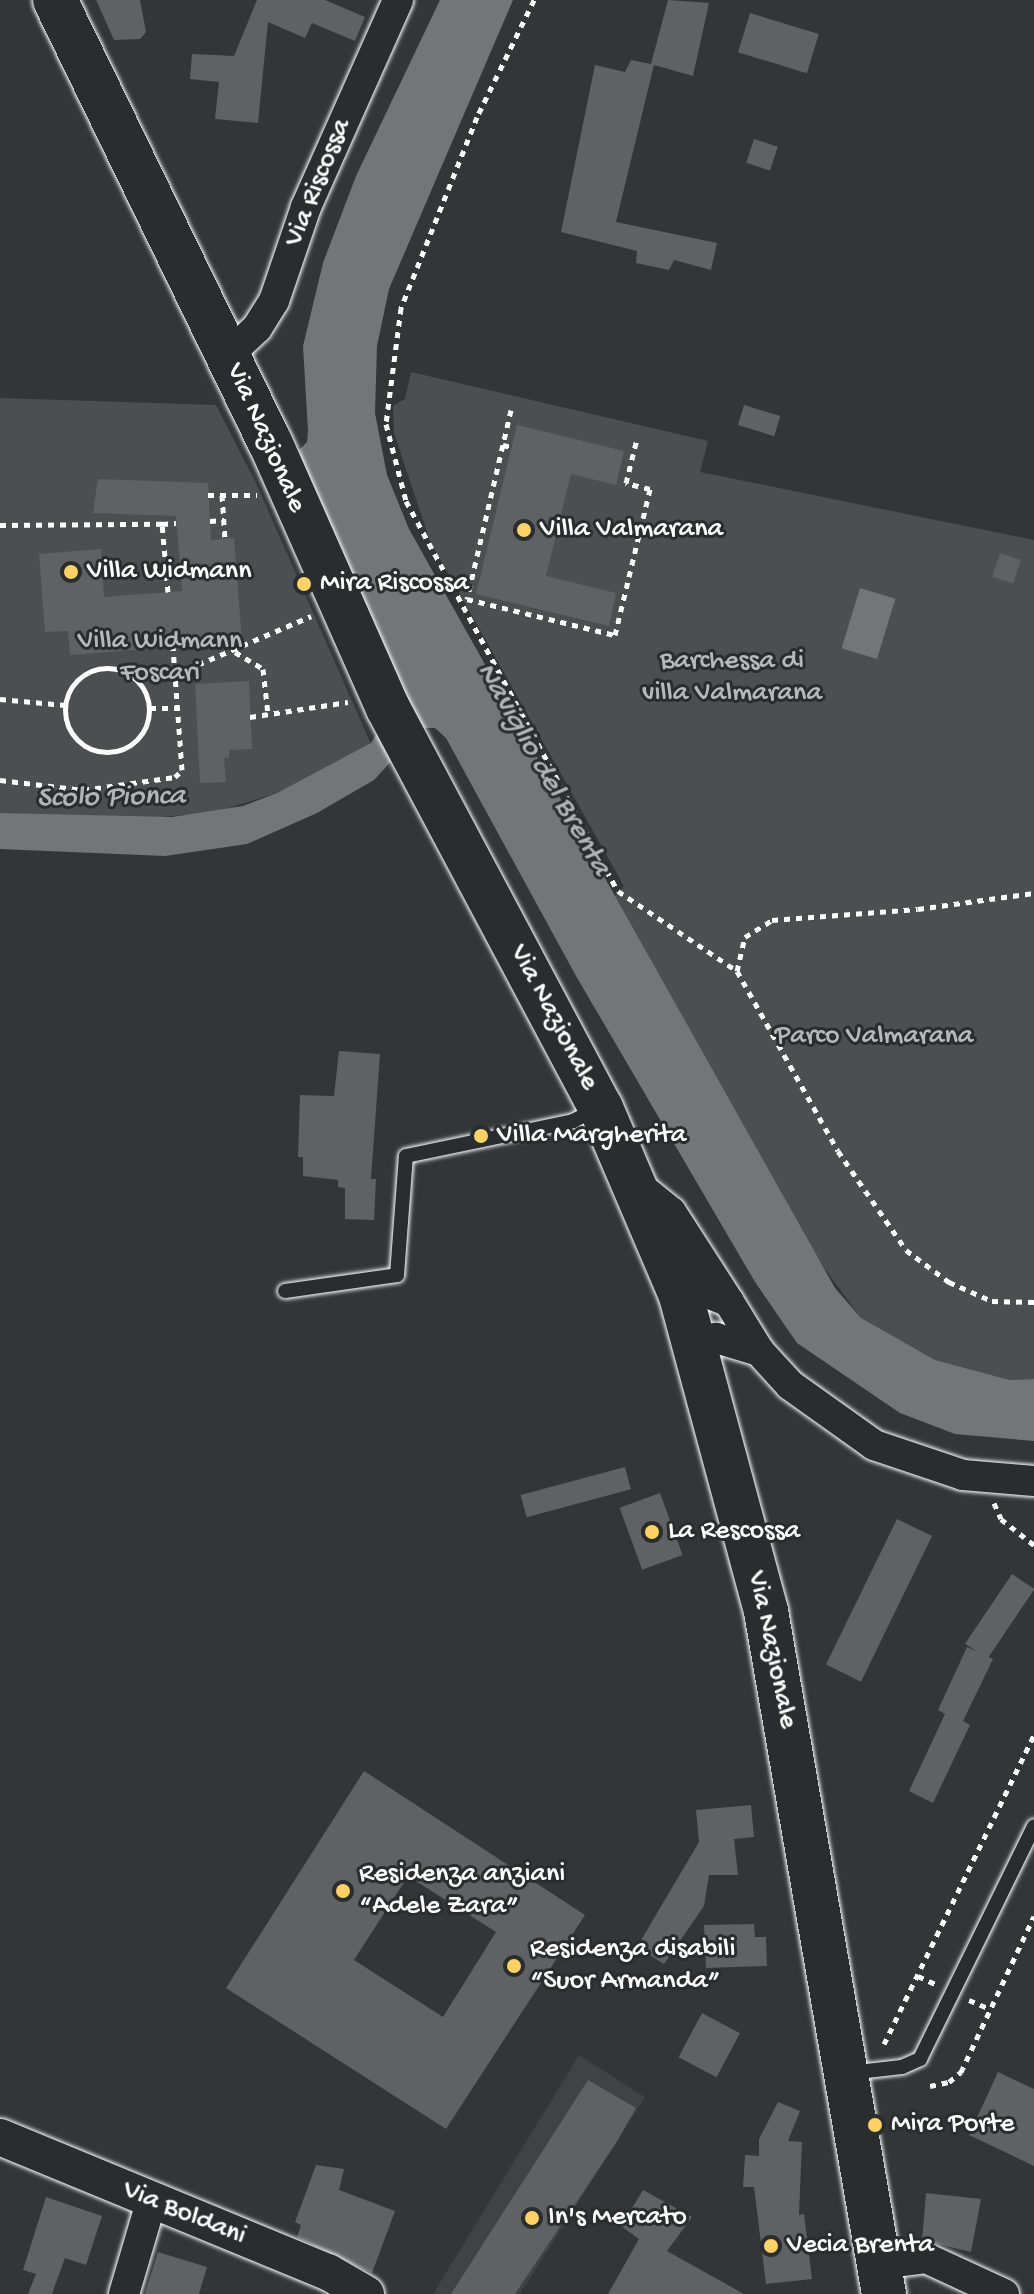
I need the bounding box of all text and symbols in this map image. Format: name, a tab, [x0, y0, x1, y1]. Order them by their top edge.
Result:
street label: Via Riscossa	[278, 114, 360, 252]
street label: Via Nazionale	[217, 358, 313, 518]
place label: Villa Valmarana	[540, 513, 723, 547]
marker: Villa Valmarana	[515, 521, 533, 539]
place label: Villa Widmann	[87, 555, 251, 589]
marker: Villa Widmann	[62, 563, 80, 581]
place label: Mira Riscossa	[320, 567, 469, 601]
marker: Mira Riscossa	[295, 575, 313, 593]
park label: Villa Widmann Foscari	[78, 625, 242, 691]
park label: Barchessa di villa Valmarana	[642, 645, 822, 711]
water label: Naviglio del Brenta	[466, 657, 618, 883]
water label: Scolo Pionca	[36, 780, 186, 818]
street label: Via Nazionale	[501, 939, 605, 1097]
park label: Parco Valmarana	[775, 1020, 973, 1054]
place label: Villa Margherita	[497, 1119, 686, 1153]
marker: Villa Margherita	[472, 1127, 490, 1145]
place label: La Rescossa	[668, 1515, 800, 1549]
marker: La Rescossa	[643, 1523, 661, 1541]
street label: Via Nazionale	[738, 1568, 804, 1732]
place label: Residenza anziani “Adele Zara”	[359, 1858, 565, 1924]
marker: Residenza anziani “Adele Zara”	[334, 1882, 352, 1900]
place label: Residenza disabili “Suor Armanda”	[530, 1933, 736, 1999]
marker: Residenza disabili “Suor Armanda”	[505, 1957, 523, 1975]
place label: Mira Porte	[891, 2108, 1014, 2142]
marker: Mira Porte	[866, 2116, 884, 2134]
street label: Via Boldani	[117, 2174, 251, 2254]
place label: In's Mercato	[548, 2201, 687, 2235]
marker: In's Mercato	[523, 2209, 541, 2227]
place label: Vecia Brenta	[787, 2229, 934, 2263]
marker: Vecia Brenta	[762, 2237, 780, 2255]

